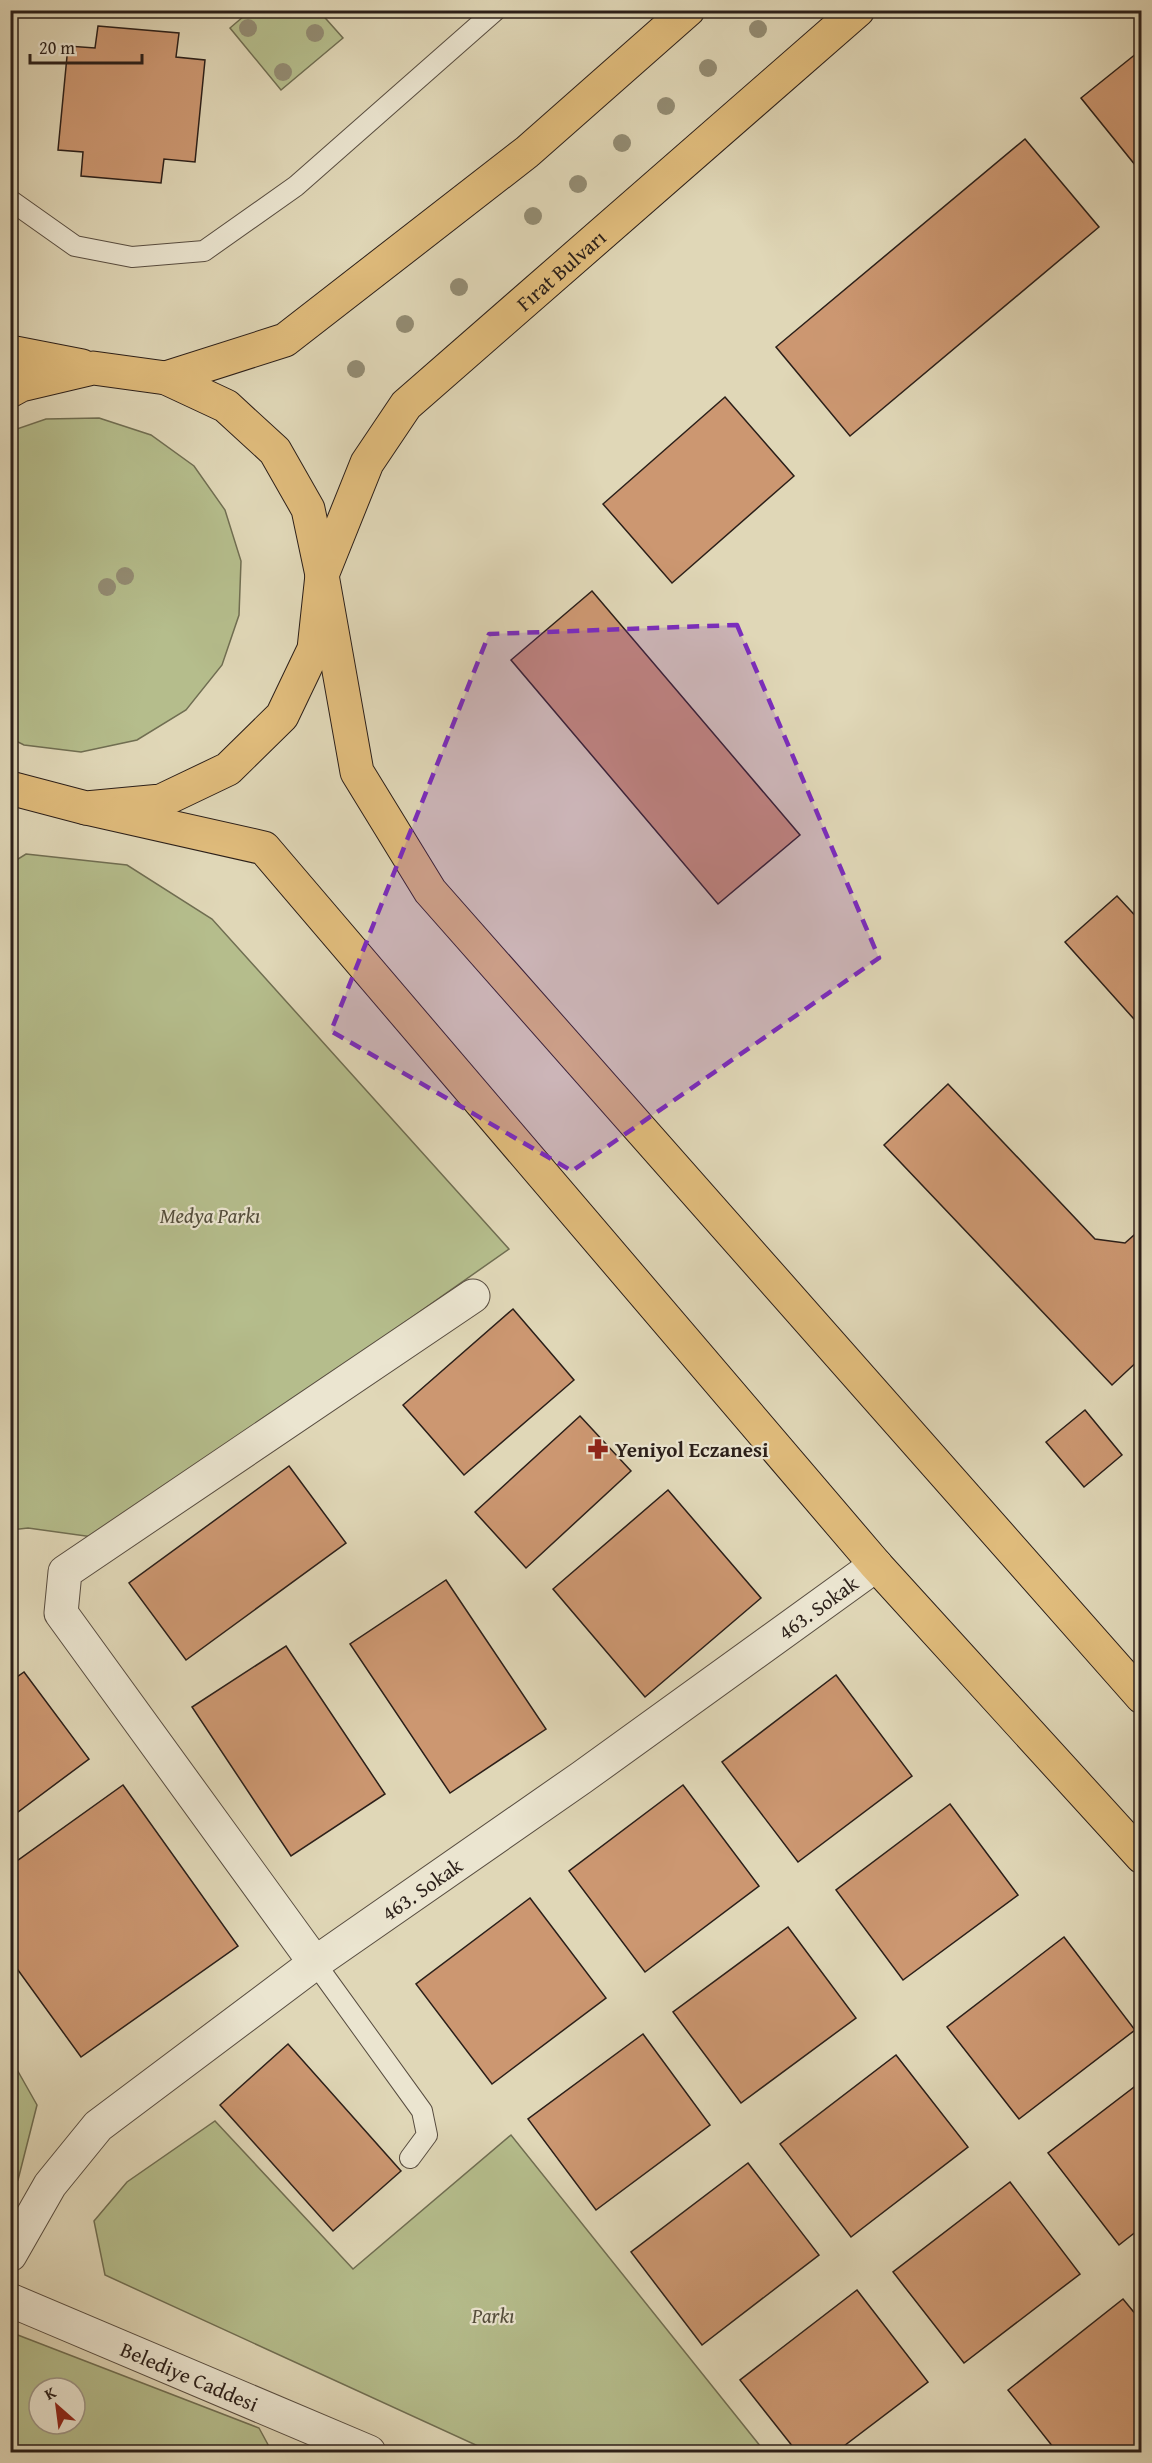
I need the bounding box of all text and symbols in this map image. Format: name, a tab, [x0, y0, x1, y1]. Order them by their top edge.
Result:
scale bar	[30, 27, 142, 65]
text: 20 m	[39, 34, 75, 61]
street label: Fırat Bulvarı	[509, 222, 612, 318]
park label: Medya Parkı	[160, 1200, 260, 1231]
place label: Yeniyol Eczanesi	[615, 1434, 769, 1465]
pharmacy icon: Yeniyol Eczanesi	[586, 1437, 610, 1461]
street label: 463. Sokak	[771, 1567, 864, 1647]
street label: 463. Sokak	[375, 1850, 469, 1928]
park label: Parkı	[471, 2300, 514, 2331]
street label: Belediye Caddesi	[116, 2333, 263, 2419]
north arrow	[27, 2376, 87, 2436]
text: K	[40, 2379, 61, 2406]

